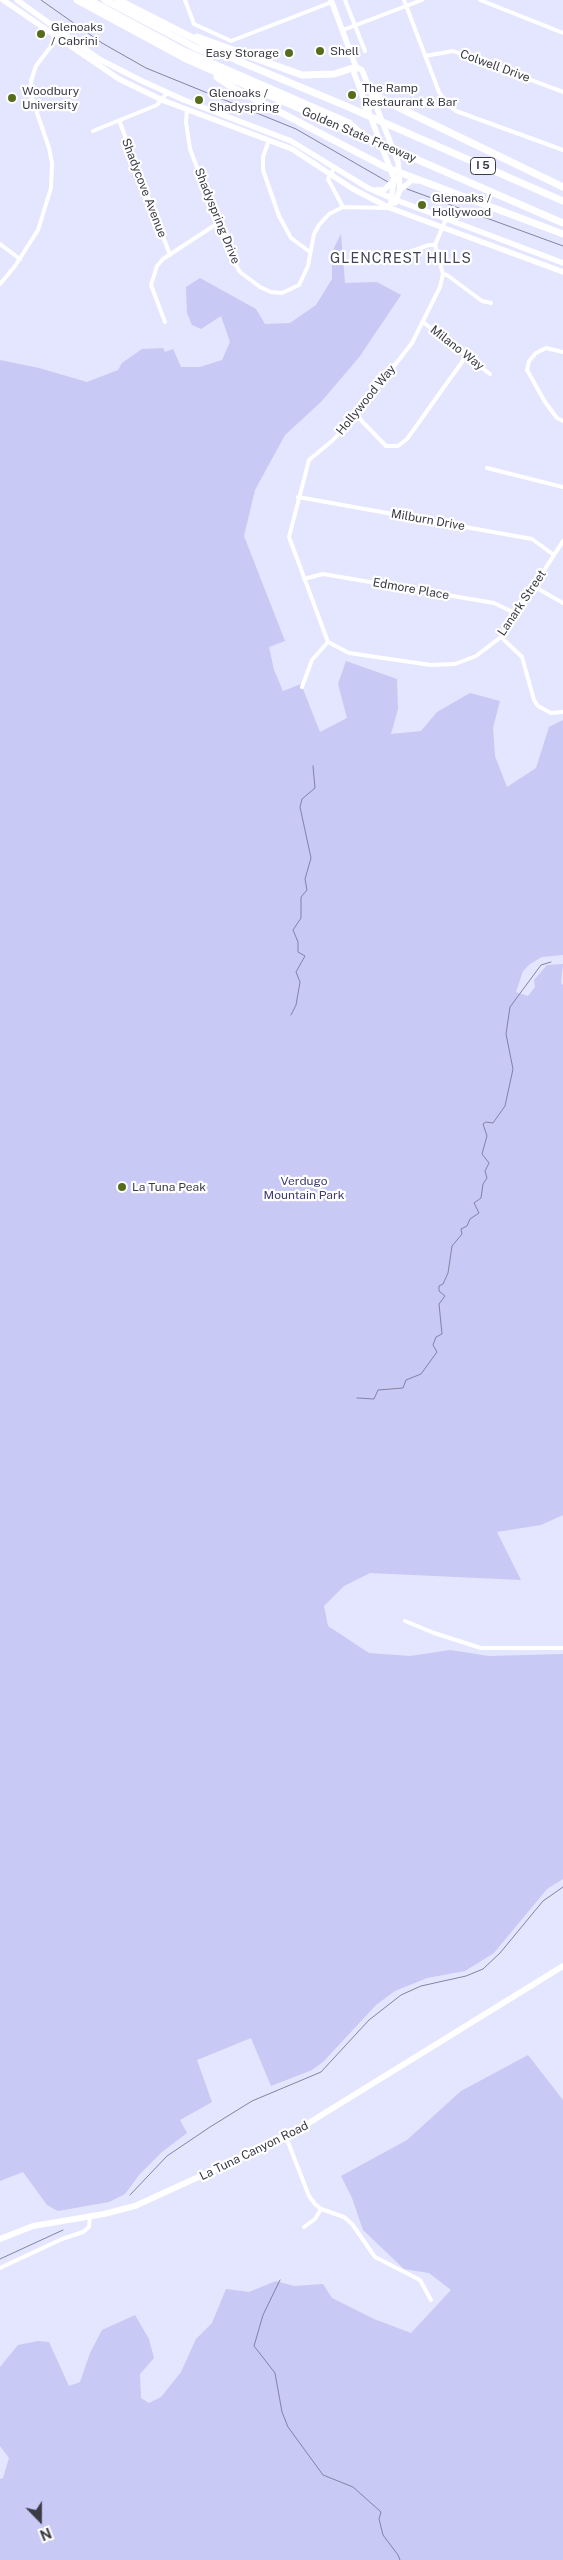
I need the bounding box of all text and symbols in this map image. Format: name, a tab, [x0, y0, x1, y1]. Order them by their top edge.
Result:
place label: Glenoaks / Cabrini	[51, 20, 103, 48]
marker: Glenoaks / Cabrini	[35, 28, 47, 40]
place label: Shell	[330, 44, 359, 58]
marker: Shell	[314, 45, 326, 57]
place label: Easy Storage	[205, 46, 279, 60]
marker: Easy Storage	[283, 47, 295, 59]
street label: Colwell Drive	[458, 47, 532, 85]
place label: The Ramp Restaurant & Bar	[362, 81, 457, 109]
place label: Woodbury University	[22, 84, 79, 112]
place label: Glenoaks / Shadyspring	[209, 86, 279, 114]
marker: The Ramp Restaurant & Bar	[346, 89, 358, 101]
marker: Woodbury University	[6, 92, 18, 104]
marker: Glenoaks / Shadyspring	[193, 94, 205, 106]
street label: Golden State Freeway	[300, 104, 418, 166]
street label: Shadycove Avenue	[118, 136, 170, 240]
road number: I 5	[470, 158, 496, 175]
street label: Shadyspring Drive	[191, 166, 243, 266]
place label: Glenoaks / Hollywood	[432, 191, 491, 219]
marker: Glenoaks / Hollywood	[416, 199, 428, 211]
district label: GLENCREST HILLS	[328, 251, 474, 267]
street label: Milano Way	[427, 323, 487, 373]
street label: Hollywood Way	[333, 362, 399, 438]
street label: Milburn Drive	[390, 506, 466, 534]
street label: Lanark Street	[495, 567, 549, 639]
street label: Edmore Place	[372, 575, 450, 603]
park label: Verdugo Mountain Park	[264, 1174, 344, 1202]
place label: La Tuna Peak	[132, 1180, 206, 1194]
marker: La Tuna Peak	[116, 1181, 128, 1193]
street label: La Tuna Canyon Road	[197, 2118, 311, 2184]
north arrow	[15, 2495, 65, 2545]
text: N	[38, 2524, 54, 2543]

